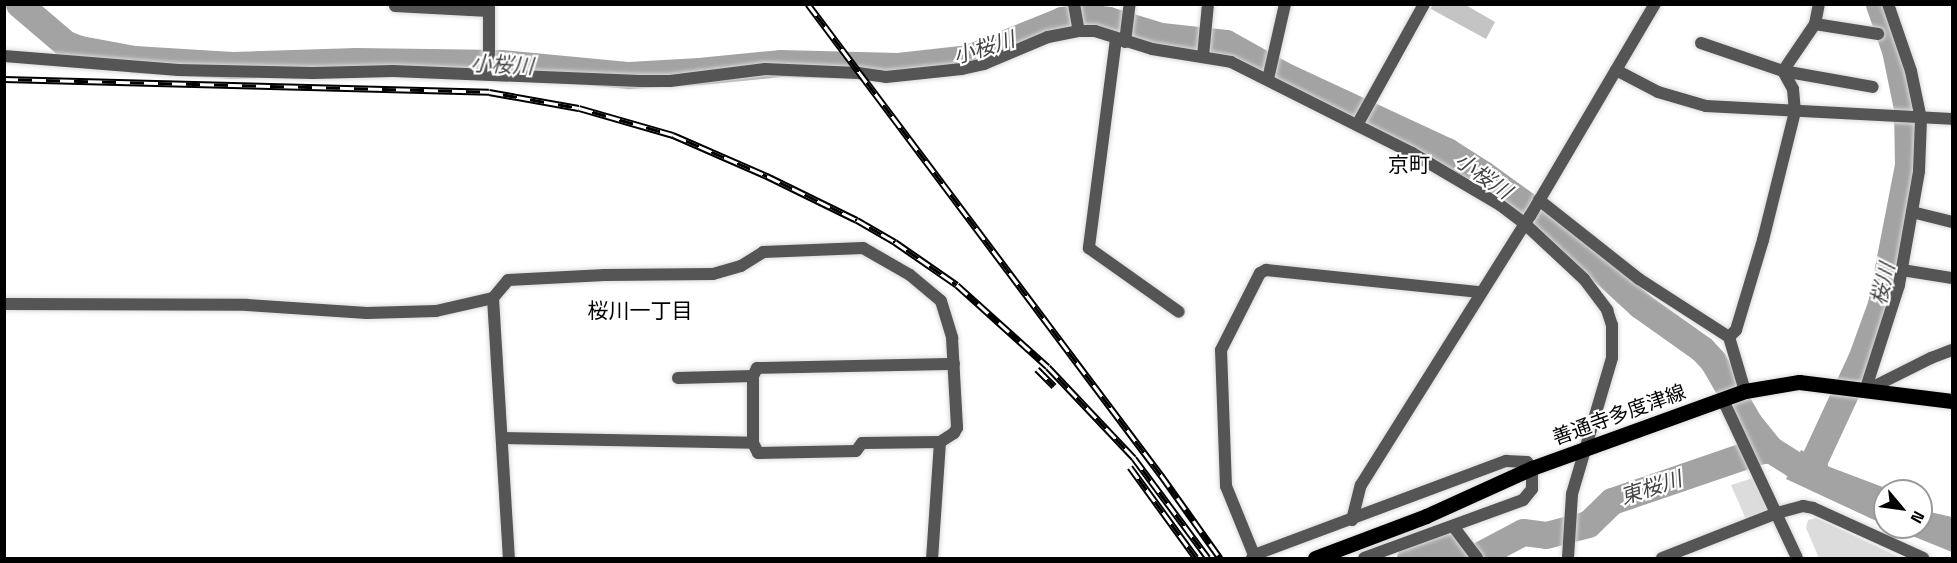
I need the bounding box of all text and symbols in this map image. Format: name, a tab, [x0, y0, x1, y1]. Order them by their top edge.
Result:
water label: 小桜川	[950, 27, 1018, 69]
water label: 小桜川	[470, 51, 534, 79]
water label: 小桜川	[1450, 148, 1516, 204]
district label: 京町	[1388, 152, 1430, 178]
water label: 桜川	[1866, 261, 1900, 307]
district label: 桜川一丁目	[588, 298, 692, 324]
street label: 善通寺多度津線	[1549, 380, 1689, 450]
water label: 東桜川	[1617, 466, 1685, 510]
north arrow	[1873, 479, 1933, 539]
text: N	[1906, 507, 1929, 527]

